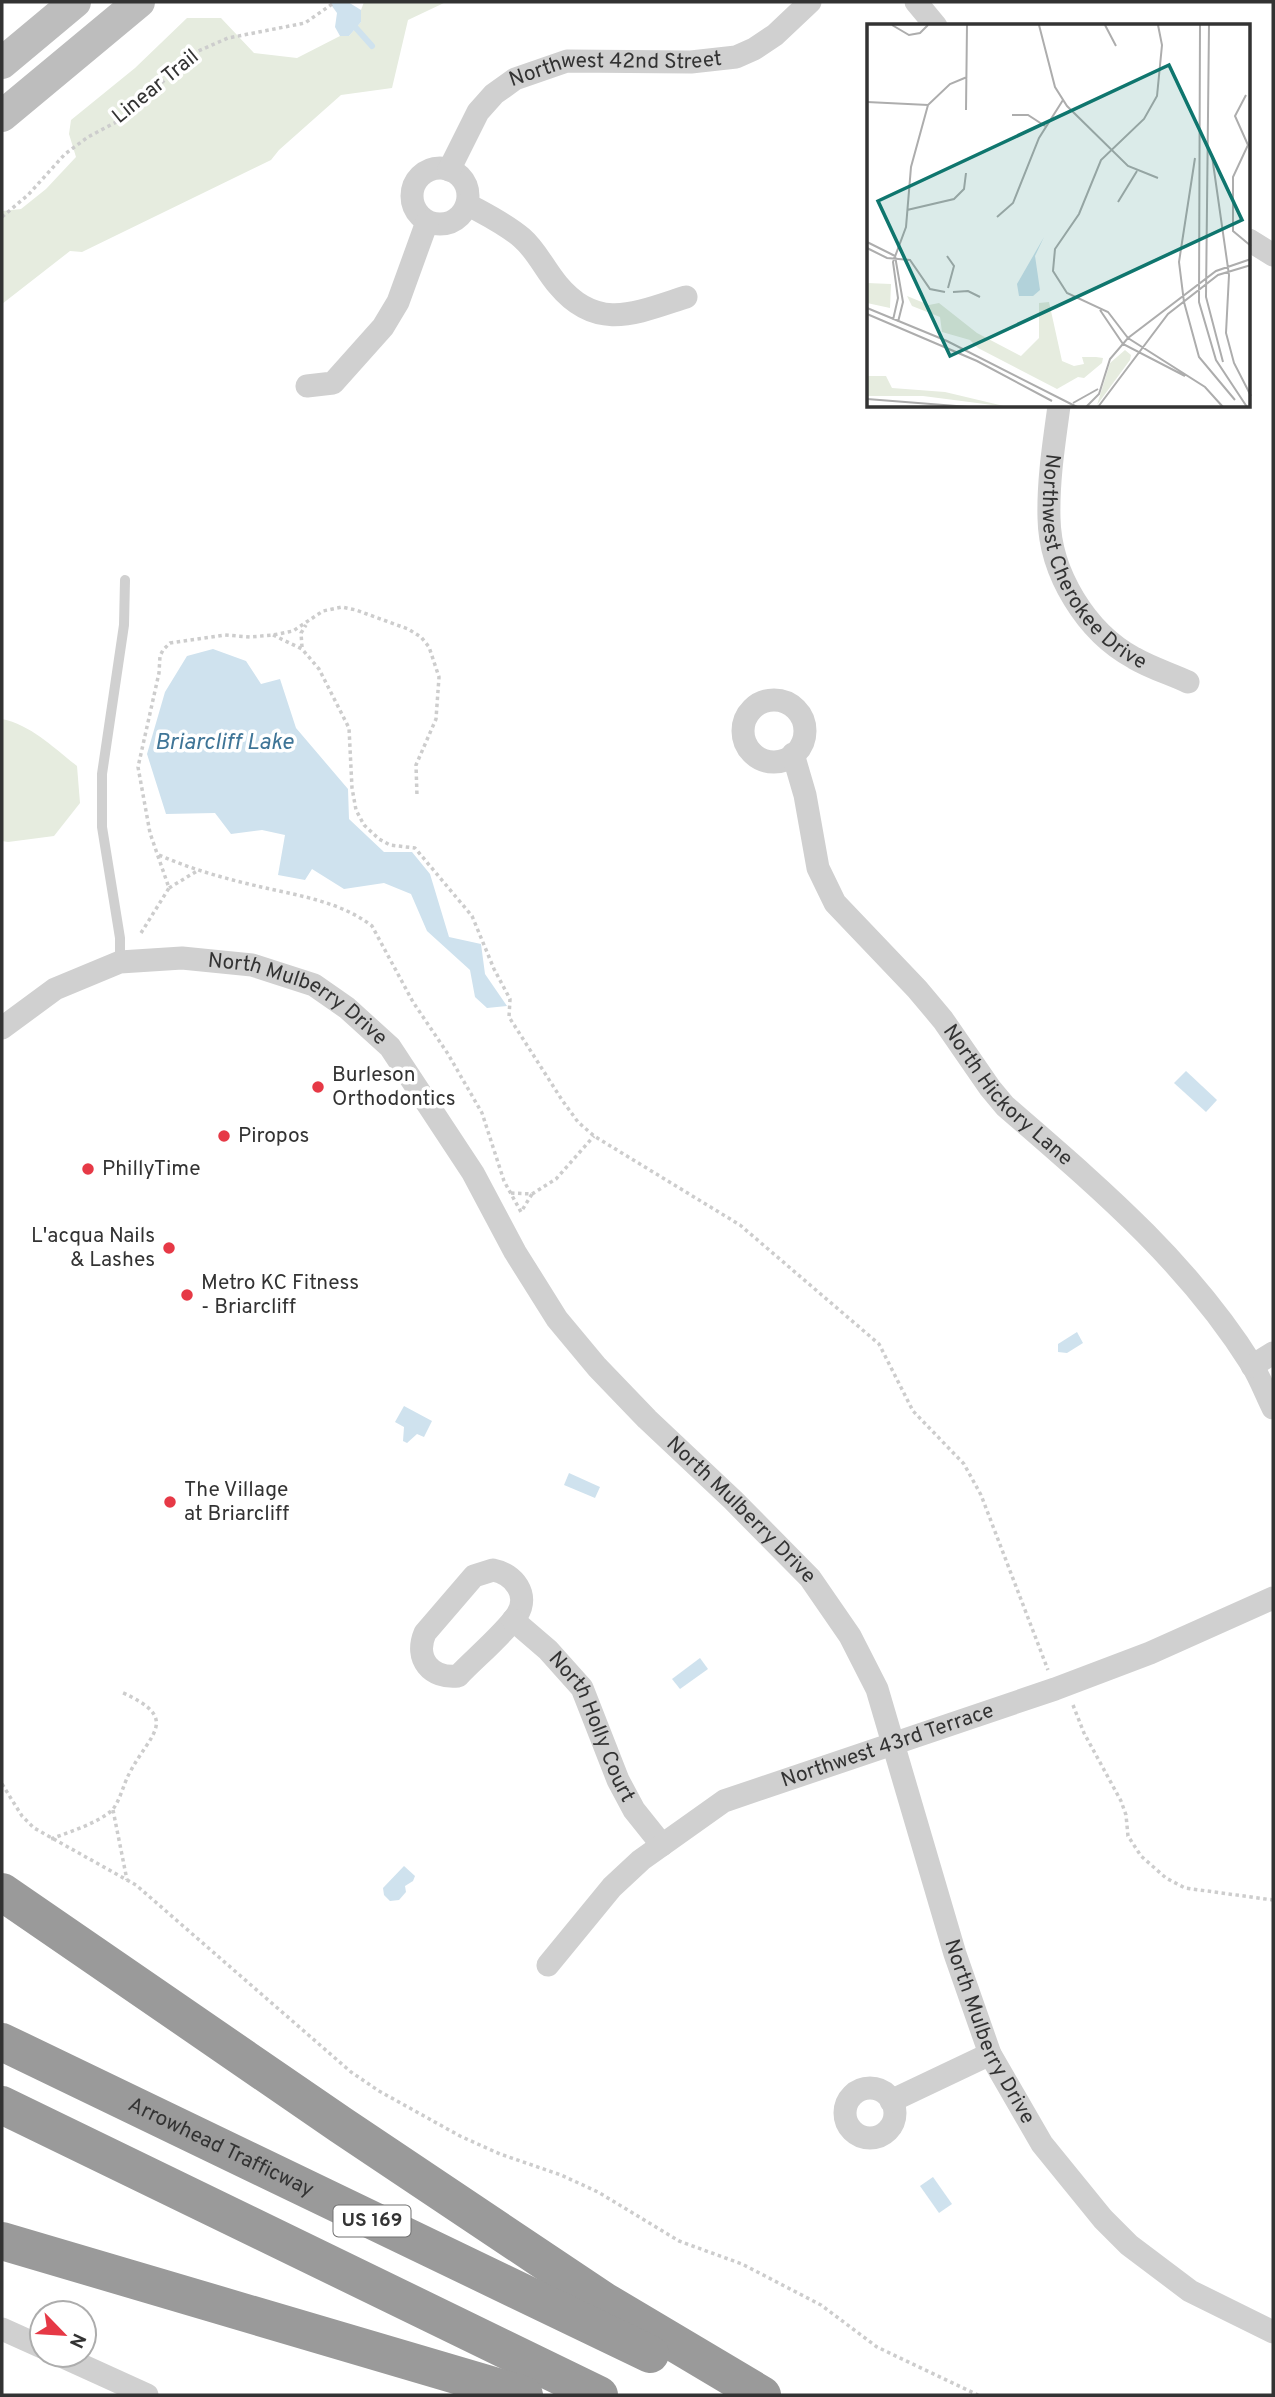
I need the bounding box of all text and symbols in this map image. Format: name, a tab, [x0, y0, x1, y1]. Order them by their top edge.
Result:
inset map	[867, 24, 1250, 408]
street label: Linear Trail	[107, 44, 205, 130]
street label: Northwest 42nd Street	[505, 45, 723, 94]
street label: Northwest Cherokee Drive	[1035, 452, 1151, 676]
water label: Briarcliff Lake	[155, 729, 294, 758]
street label: North Mulberry Drive	[206, 947, 393, 1051]
street label: North Hickory Lane	[937, 1019, 1078, 1172]
place label: Burleson Orthodontics	[332, 1062, 456, 1113]
marker: Burleson Orthodontics	[310, 1079, 326, 1095]
place label: Piropos	[238, 1123, 309, 1150]
marker: Piropos	[216, 1128, 232, 1144]
place label: PhillyTime	[102, 1156, 201, 1183]
marker: PhillyTime	[80, 1161, 96, 1177]
place label: L'acqua Nails & Lashes	[31, 1223, 155, 1274]
marker: L'acqua Nails & Lashes	[161, 1240, 177, 1256]
place label: Metro KC Fitness - Briarcliff	[201, 1270, 359, 1321]
marker: Metro KC Fitness - Briarcliff	[179, 1287, 195, 1303]
street label: North Mulberry Drive	[660, 1431, 822, 1590]
place label: The Village at Briarcliff	[184, 1477, 289, 1528]
marker: The Village at Briarcliff	[162, 1494, 178, 1510]
street label: North Holly Court	[542, 1646, 641, 1807]
street label: Northwest 43rd Terrace	[778, 1697, 997, 1794]
street label: North Mulberry Drive	[938, 1936, 1041, 2129]
street label: Arrowhead Trafficway	[124, 2091, 318, 2204]
road number: US 169	[334, 2206, 410, 2236]
north arrow	[28, 2299, 98, 2369]
text: N	[63, 2329, 90, 2352]

